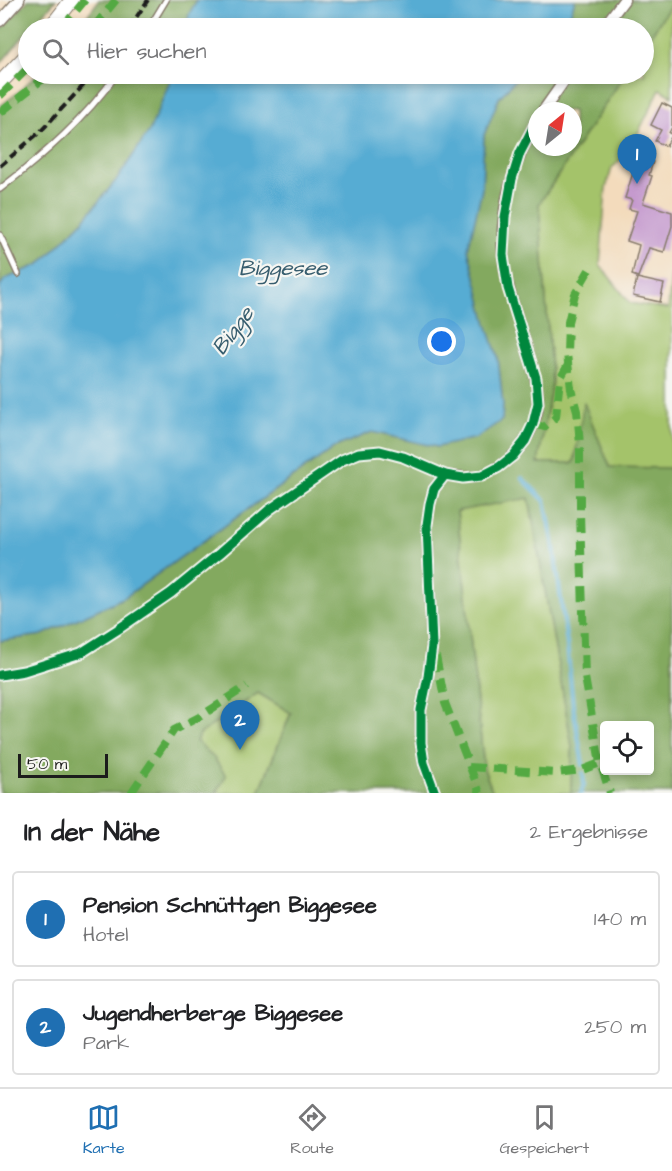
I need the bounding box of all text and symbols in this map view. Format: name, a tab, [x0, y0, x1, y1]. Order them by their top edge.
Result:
search box	[18, 18, 654, 84]
icon: search	[39, 35, 72, 68]
text: Hier suchen	[87, 36, 206, 67]
north arrow	[528, 102, 582, 156]
pin: 1	[618, 134, 656, 184]
water label: Biggesee	[239, 253, 328, 285]
water label: Bigge	[205, 299, 263, 362]
your location	[427, 327, 456, 356]
pin: 2	[220, 700, 260, 750]
map controls	[600, 721, 654, 775]
button: locate	[600, 721, 654, 775]
scale bar	[18, 751, 108, 778]
text: 50 m	[27, 753, 67, 775]
text: In der Nähe	[24, 814, 160, 850]
text: 2 Ergebnisse	[529, 818, 648, 846]
text: Pension Schnüttgen Biggesee	[83, 890, 377, 921]
text: 1	[44, 905, 47, 933]
text: 140 m	[594, 905, 646, 933]
text: Hotel	[83, 921, 128, 949]
text: Jugendherberge Biggesee	[83, 998, 343, 1029]
text: 2	[40, 1013, 51, 1041]
text: 250 m	[584, 1013, 646, 1041]
text: Park	[83, 1029, 129, 1057]
tab: Karte	[83, 1101, 125, 1159]
tab: Route	[290, 1101, 334, 1159]
tab: Gespeichert	[499, 1101, 589, 1159]

